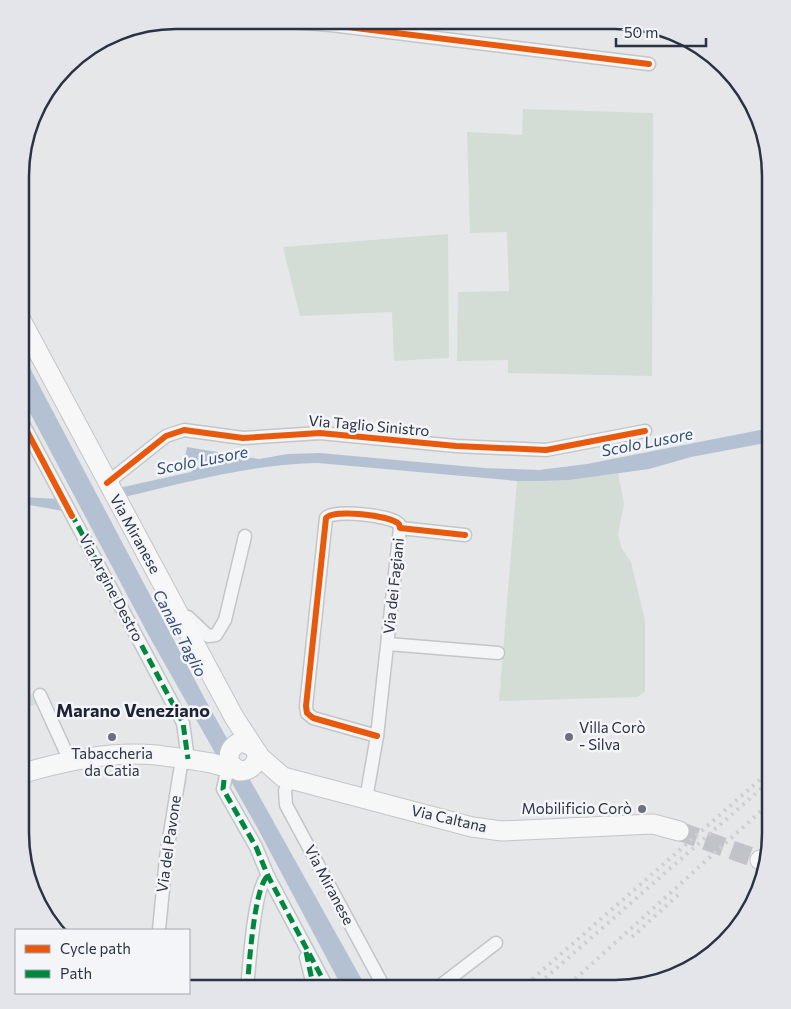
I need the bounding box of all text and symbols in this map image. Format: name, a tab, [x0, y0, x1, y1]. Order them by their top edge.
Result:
scale bar	[616, 15, 706, 47]
text: 50 m	[624, 23, 658, 41]
street label: Via Taglio Sinistro	[308, 411, 430, 439]
water label: Scolo Lusore	[599, 423, 695, 460]
water label: Scolo Lusore	[154, 441, 250, 478]
street label: Via Miranese	[107, 491, 165, 576]
street label: Via Argine Destro	[76, 531, 148, 644]
street label: Via dei Fagiani	[379, 537, 407, 635]
water label: Canale Taglio	[149, 586, 211, 680]
district label: Marano Veneziano	[56, 699, 210, 721]
place label: Villa Corò - Silva	[579, 718, 645, 753]
marker: Tabaccheria da Catia	[106, 731, 118, 743]
marker: Villa Corò - Silva	[563, 731, 575, 743]
place label: Tabaccheria da Catia	[71, 744, 153, 779]
street label: Via del Pavone	[152, 794, 184, 894]
place label: Mobilificio Corò	[522, 799, 632, 817]
street label: Via Caltana	[410, 801, 489, 835]
marker: Mobilificio Corò	[636, 803, 648, 815]
street label: Via Miranese	[301, 841, 359, 928]
legend	[15, 929, 190, 994]
text: Cycle path	[60, 939, 131, 957]
text: Path	[60, 964, 92, 982]

